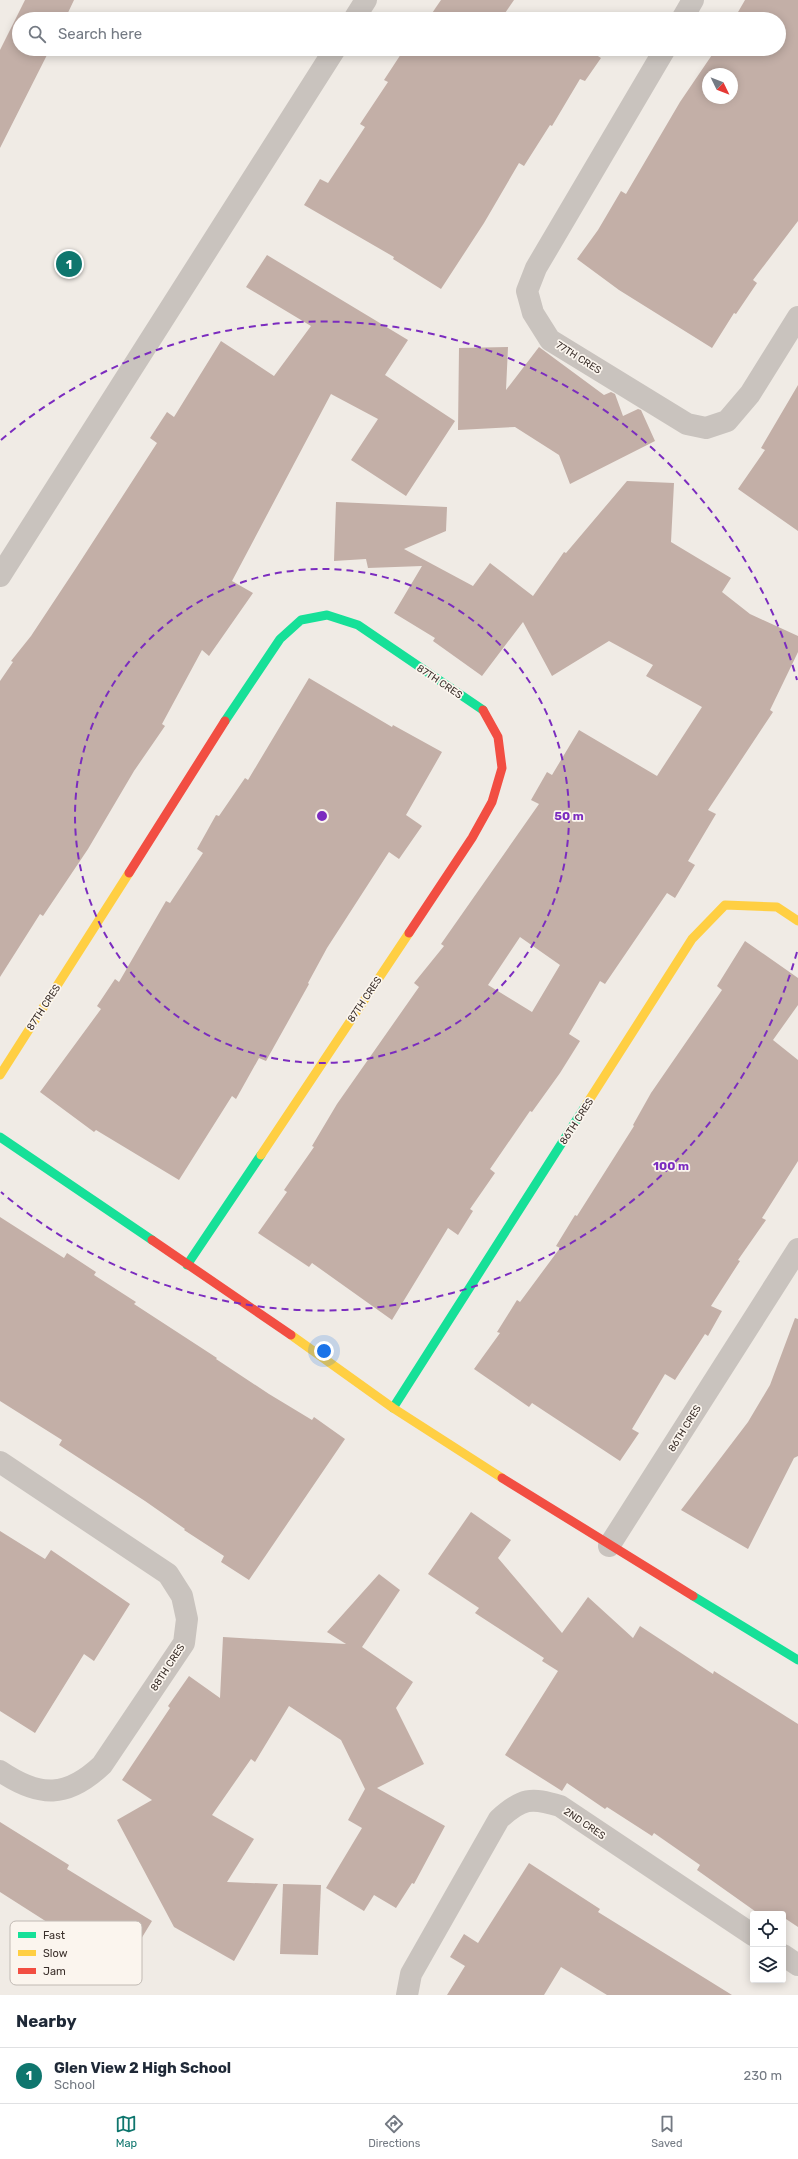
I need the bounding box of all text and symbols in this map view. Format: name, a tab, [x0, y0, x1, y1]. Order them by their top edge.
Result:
search box	[12, 12, 786, 56]
icon: search	[26, 23, 48, 45]
text: Search here	[58, 25, 142, 43]
north arrow	[702, 68, 738, 104]
pin: 1	[56, 249, 82, 279]
street label: 77TH CRES	[554, 339, 603, 376]
street label: 87TH CRES	[414, 662, 465, 701]
centre of rings	[315, 809, 329, 823]
text: 50 m	[554, 809, 584, 823]
street label: 87TH CRES	[345, 974, 384, 1025]
street label: 87TH CRES	[25, 982, 63, 1033]
street label: 86TH CRES	[557, 1096, 596, 1147]
text: 100 m	[653, 1159, 689, 1173]
your location	[314, 1341, 334, 1361]
street label: 86TH CRES	[666, 1403, 704, 1454]
street label: 88TH CRES	[148, 1642, 187, 1693]
street label: 2ND CRES	[561, 1806, 608, 1842]
map controls	[750, 1911, 786, 1983]
button: locate	[750, 1911, 786, 1947]
legend	[10, 1921, 142, 1985]
text: Fast	[43, 1929, 66, 1942]
text: Slow	[43, 1947, 68, 1960]
button: layers	[750, 1947, 786, 1983]
text: Jam	[43, 1965, 66, 1978]
text: Nearby	[16, 2011, 77, 2031]
text: Glen View 2 High School	[54, 2059, 231, 2077]
text: 1	[26, 2068, 32, 2083]
text: 230 m	[744, 2068, 782, 2083]
text: School	[54, 2077, 95, 2092]
tab: Map	[115, 2113, 137, 2150]
tab: Directions	[368, 2113, 420, 2150]
tab: Saved	[651, 2113, 683, 2150]

